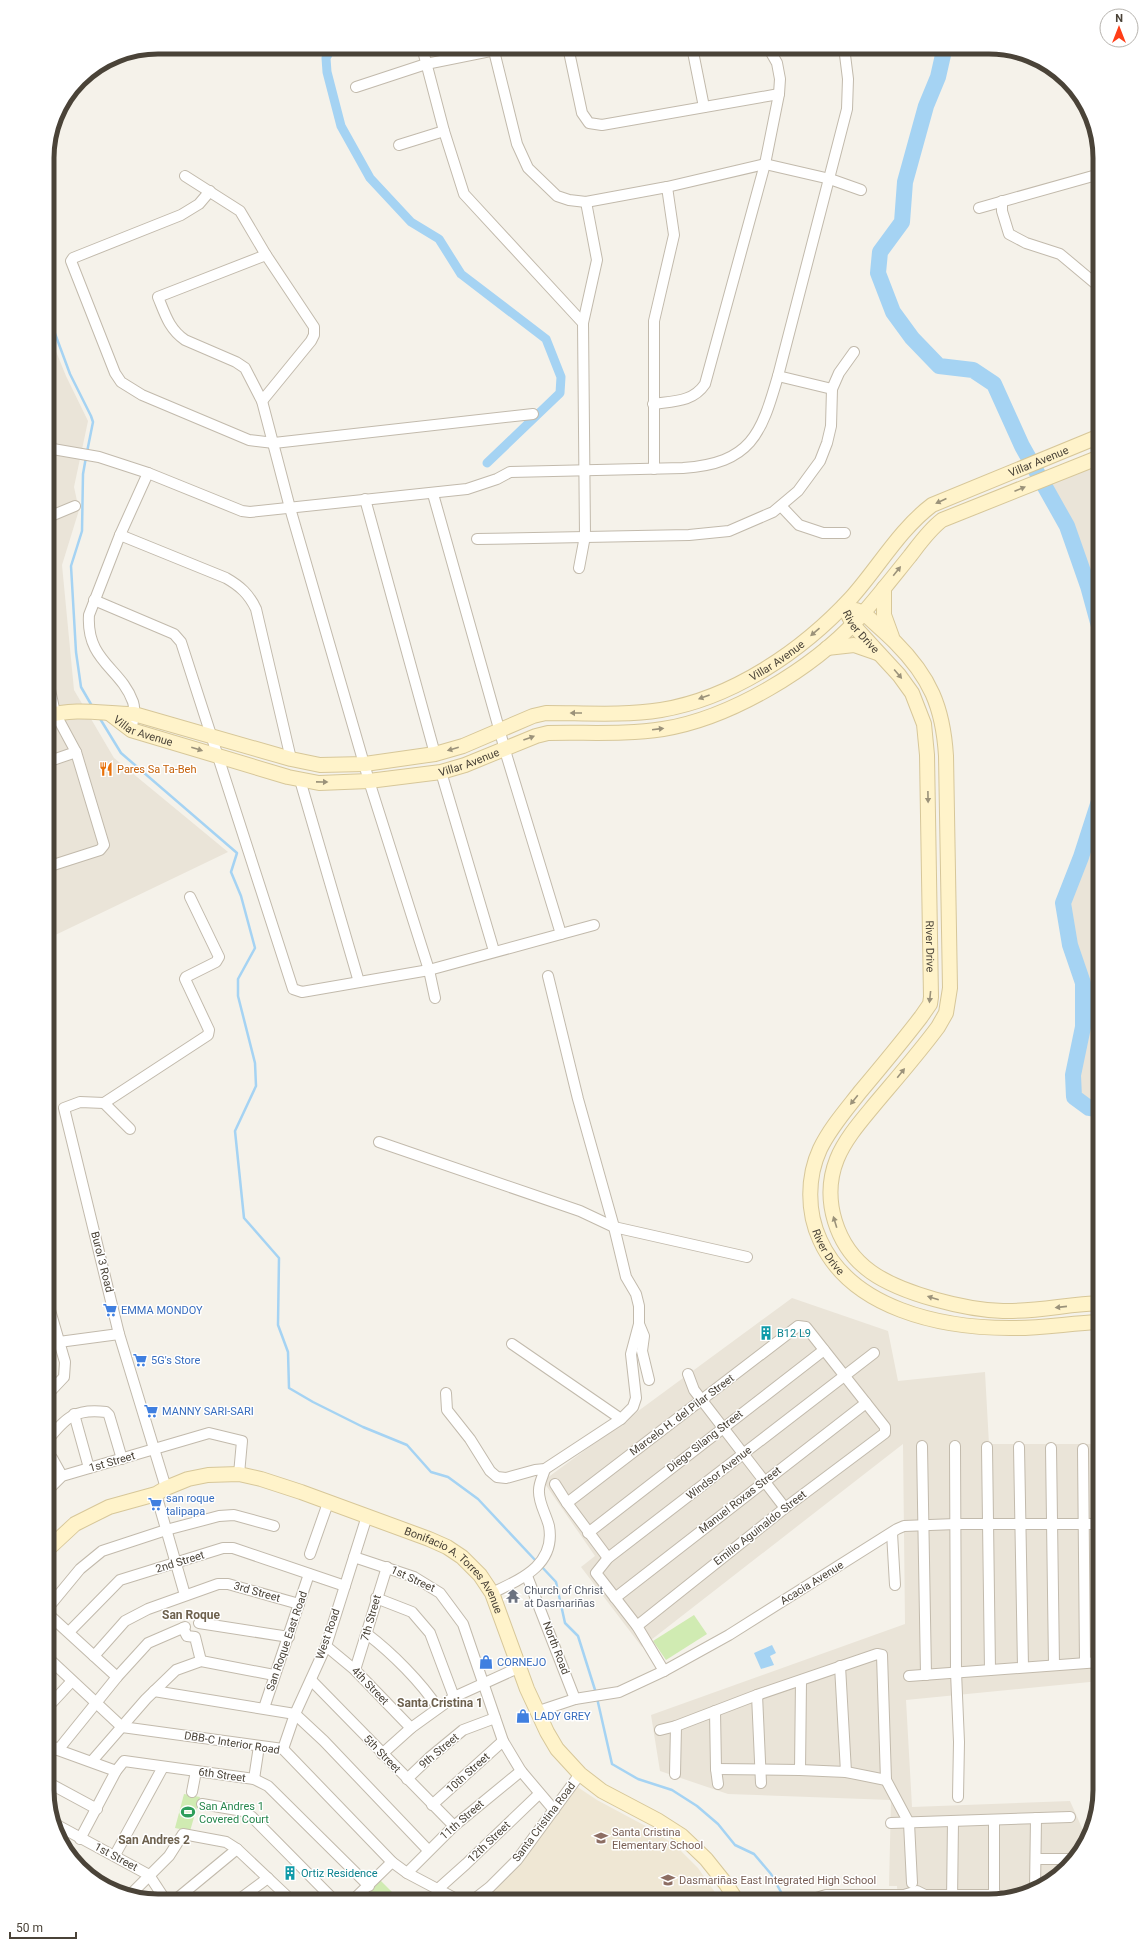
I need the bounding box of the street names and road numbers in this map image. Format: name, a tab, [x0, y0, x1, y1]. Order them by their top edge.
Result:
street label: Villar Avenue	[1007, 443, 1070, 479]
street label: River Drive	[840, 608, 882, 656]
street label: Villar Avenue	[747, 637, 807, 683]
street label: Villar Avenue	[111, 713, 175, 749]
street label: Villar Avenue	[437, 745, 501, 779]
street label: River Drive	[923, 920, 937, 973]
street label: River Drive	[810, 1227, 847, 1278]
street label: Burol 3 Road	[88, 1230, 116, 1294]
street label: Marcelo H. del Pilar Street	[627, 1371, 737, 1458]
street label: Diego Silang Street	[664, 1407, 746, 1475]
street label: Windsor Avenue	[684, 1443, 754, 1502]
street label: 1st Street	[88, 1449, 137, 1475]
street label: Manuel Roxas Street	[696, 1464, 784, 1536]
street label: Emilio Aguinaldo Street	[711, 1488, 809, 1568]
street label: Bonifacio A. Torres Avenue	[403, 1524, 505, 1615]
street label: 2nd Street	[154, 1548, 206, 1576]
street label: Acacia Avenue	[778, 1558, 846, 1608]
street label: 1st Street	[389, 1563, 437, 1595]
street label: 3rd Street	[232, 1579, 282, 1605]
street label: San Roque East Road	[264, 1589, 310, 1693]
street label: 7th Street	[358, 1593, 384, 1643]
street label: West Road	[313, 1607, 343, 1661]
street label: North Road	[540, 1620, 572, 1676]
street label: 4th Street	[349, 1664, 391, 1708]
street label: DBB-C Interior Road	[183, 1729, 281, 1757]
street label: 9th Street	[417, 1730, 462, 1771]
street label: 5th Street	[361, 1732, 403, 1776]
street label: 10th Street	[444, 1750, 493, 1796]
street label: 6th Street	[198, 1765, 247, 1785]
street label: Santa Cristina Road	[510, 1780, 578, 1864]
street label: 11th Street	[437, 1797, 487, 1843]
street label: 12th Street	[465, 1818, 513, 1865]
street label: 1st Street	[92, 1840, 140, 1874]

